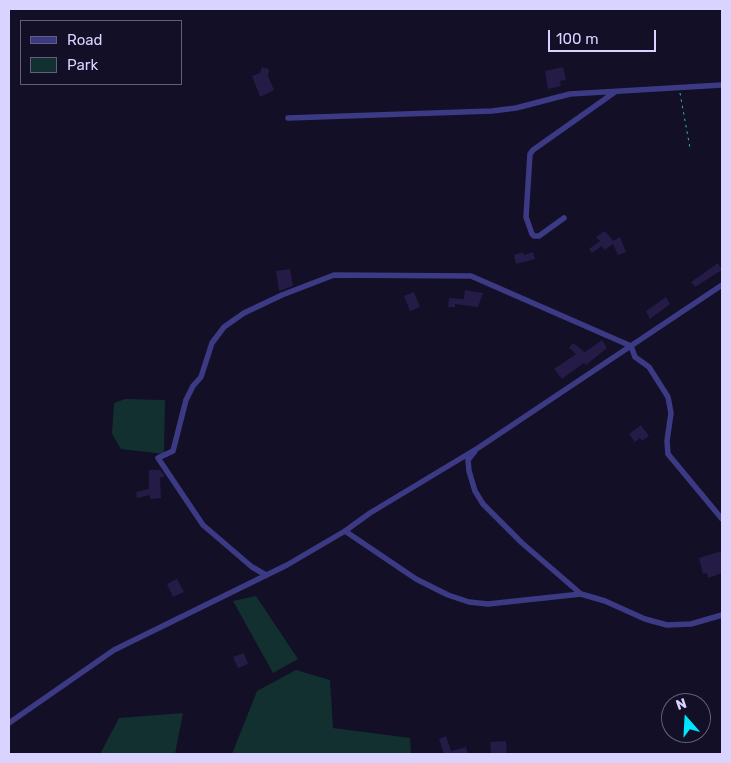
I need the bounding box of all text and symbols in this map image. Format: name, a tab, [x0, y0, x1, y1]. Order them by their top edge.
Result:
legend	[20, 20, 182, 85]
scale bar	[551, 20, 658, 52]
text: 100 m	[556, 30, 598, 48]
text: Road	[67, 31, 103, 49]
text: Park	[67, 56, 98, 74]
north arrow	[661, 693, 711, 743]
text: N	[674, 695, 689, 714]

